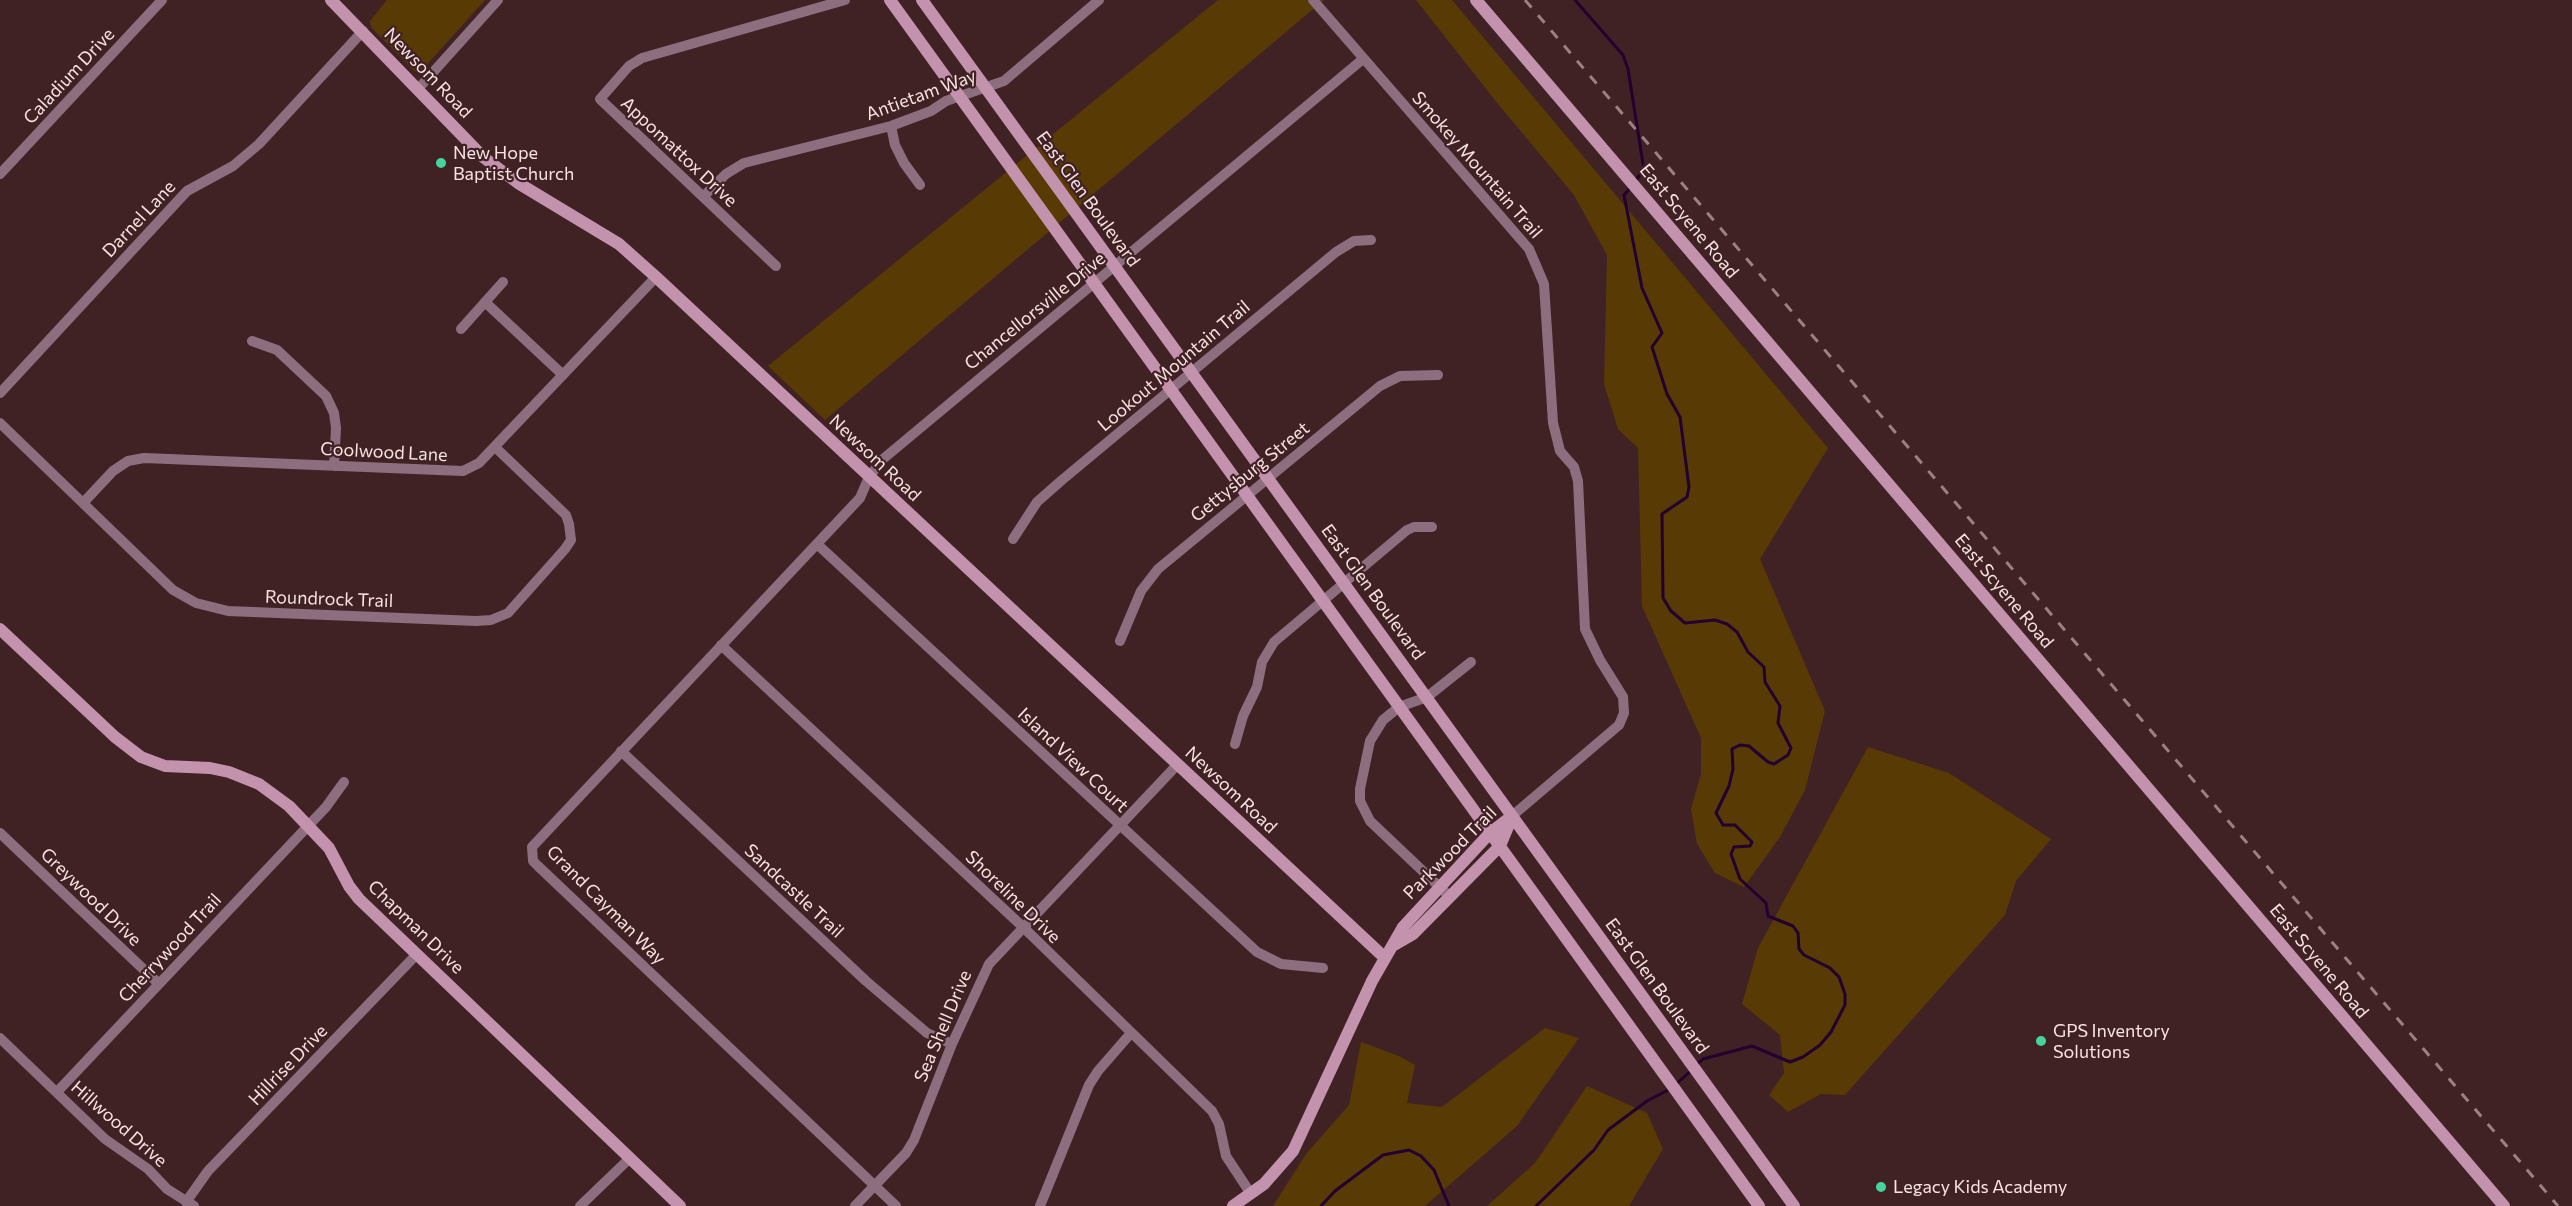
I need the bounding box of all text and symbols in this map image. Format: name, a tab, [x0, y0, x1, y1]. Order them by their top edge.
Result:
street label: Caladium Drive	[19, 23, 119, 129]
street label: Newsom Road	[379, 23, 477, 123]
street label: Antietam Way	[863, 65, 979, 125]
street label: Smokey Mountain Trail	[1407, 87, 1547, 243]
street label: Appomattox Drive	[616, 93, 742, 211]
street label: East Glen Boulevard	[1032, 127, 1144, 271]
place label: New Hope Baptist Church	[453, 142, 574, 184]
marker: New Hope Baptist Church	[434, 156, 448, 170]
street label: East Scyene Road	[1635, 160, 1743, 282]
street label: Darnel Lane	[98, 176, 180, 262]
street label: Chancellorsville Drive	[960, 248, 1110, 374]
street label: Lookout Mountain Trail	[1094, 296, 1254, 436]
street label: Newsom Road	[825, 410, 925, 506]
street label: Gettysburg Street	[1186, 417, 1314, 527]
street label: Coolwood Lane	[320, 438, 448, 466]
street label: East Glen Boulevard	[1317, 520, 1429, 664]
street label: East Scyene Road	[1950, 530, 2058, 652]
street label: Roundrock Trail	[264, 586, 394, 612]
street label: Island View Court	[1013, 703, 1133, 817]
street label: Newsom Road	[1181, 742, 1281, 838]
street label: Parkwood Trail	[1399, 802, 1501, 904]
street label: Sandcastle Trail	[740, 840, 848, 942]
street label: Grand Cayman Way	[542, 841, 670, 969]
street label: Greywood Drive	[36, 844, 146, 950]
street label: Shoreline Drive	[961, 846, 1065, 948]
street label: Chapman Drive	[364, 876, 468, 978]
street label: Cherrywood Trail	[114, 889, 226, 1007]
street label: East Scyene Road	[2265, 900, 2373, 1022]
street label: East Glen Boulevard	[1601, 914, 1713, 1058]
street label: Sea Shell Drive	[910, 967, 976, 1085]
street label: Hillrise Drive	[244, 1020, 332, 1110]
place label: GPS Inventory Solutions	[2053, 1020, 2170, 1062]
marker: GPS Inventory Solutions	[2034, 1034, 2048, 1048]
street label: Hillwood Drive	[67, 1076, 171, 1172]
place label: Legacy Kids Academy	[1893, 1176, 2067, 1198]
marker: Legacy Kids Academy	[1874, 1180, 1888, 1194]

